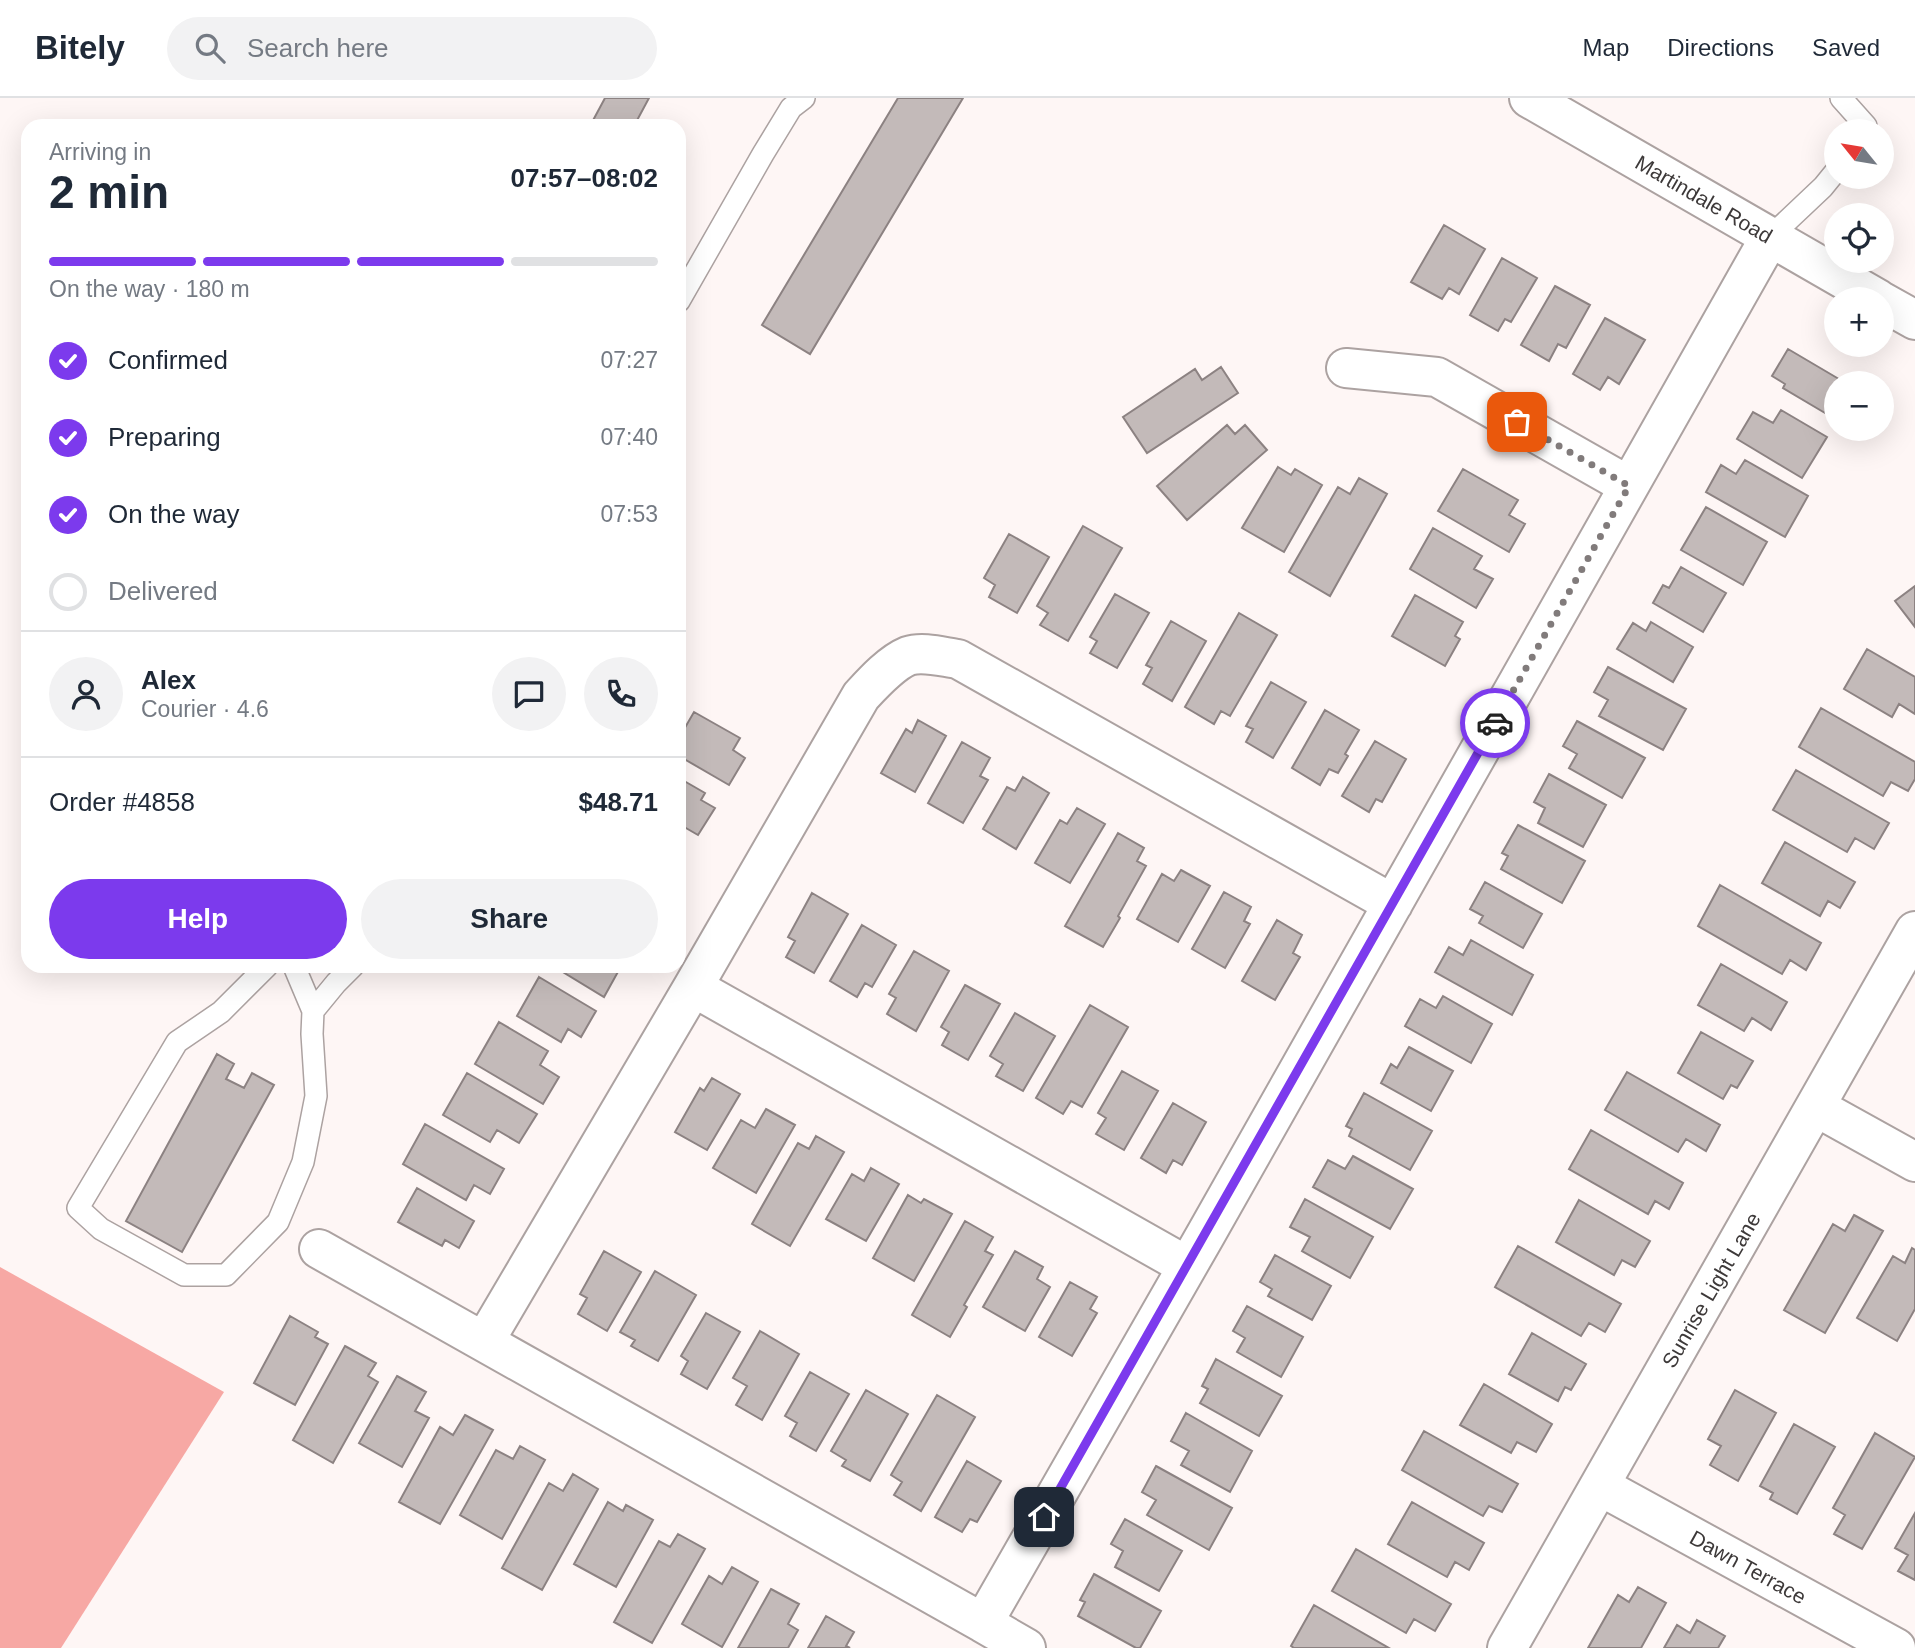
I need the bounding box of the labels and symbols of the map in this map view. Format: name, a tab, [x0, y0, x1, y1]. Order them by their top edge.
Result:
north arrow	[1824, 119, 1894, 189]
street label: Martindale Road	[1632, 151, 1776, 247]
pin	[1487, 392, 1547, 452]
courier	[1460, 688, 1530, 758]
street label: Sunrise Light Lane	[1657, 1208, 1765, 1372]
pin	[1014, 1487, 1074, 1547]
street label: Dawn Terrace	[1686, 1526, 1810, 1608]

